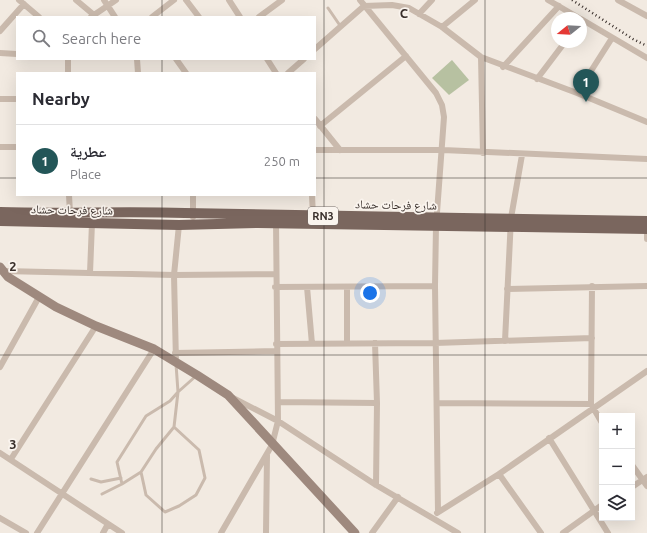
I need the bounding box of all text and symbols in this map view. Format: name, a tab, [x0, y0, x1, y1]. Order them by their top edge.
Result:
text: C	[400, 6, 409, 20]
north arrow	[551, 12, 587, 48]
search box	[16, 16, 316, 60]
icon: search	[30, 27, 52, 49]
text: Search here	[62, 30, 141, 47]
pin: 1	[573, 69, 599, 102]
text: Nearby	[32, 89, 90, 108]
text: عطرية	[70, 143, 106, 160]
text: 1	[41, 154, 49, 168]
text: 250 m	[264, 154, 300, 168]
text: Place	[70, 167, 101, 181]
street label: شارع فرحات حشاد	[355, 197, 437, 214]
street label: شارع فرحات حشاد	[31, 202, 113, 219]
road number: RN3	[308, 207, 338, 225]
text: 2	[9, 259, 17, 273]
your location	[360, 283, 380, 303]
map controls	[599, 413, 635, 521]
button: +	[599, 413, 635, 449]
text: 3	[9, 437, 17, 451]
button: −	[599, 449, 635, 485]
button: layers	[599, 485, 635, 521]

